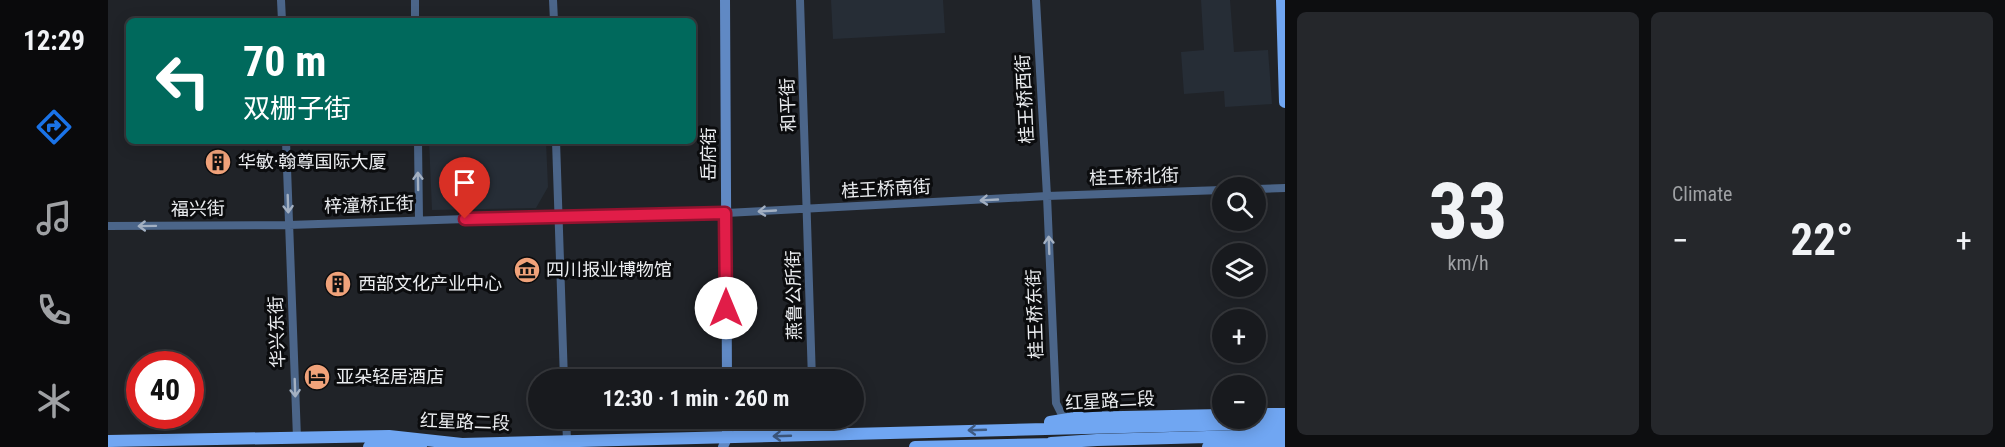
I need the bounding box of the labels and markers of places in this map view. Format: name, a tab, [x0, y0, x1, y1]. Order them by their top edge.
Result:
building icon: 华敏·翰尊国际大厦	[203, 147, 233, 177]
place label: 华敏·翰尊国际大厦	[238, 151, 386, 172]
pin	[439, 157, 490, 219]
museum icon: 四川报业博物馆	[512, 255, 542, 285]
place label: 四川报业博物馆	[546, 259, 672, 280]
building icon: 西部文化产业中心	[323, 269, 353, 299]
place label: 西部文化产业中心	[358, 273, 502, 294]
hotel icon: 亚朵轻居酒店	[302, 362, 332, 392]
place label: 亚朵轻居酒店	[336, 366, 444, 387]

